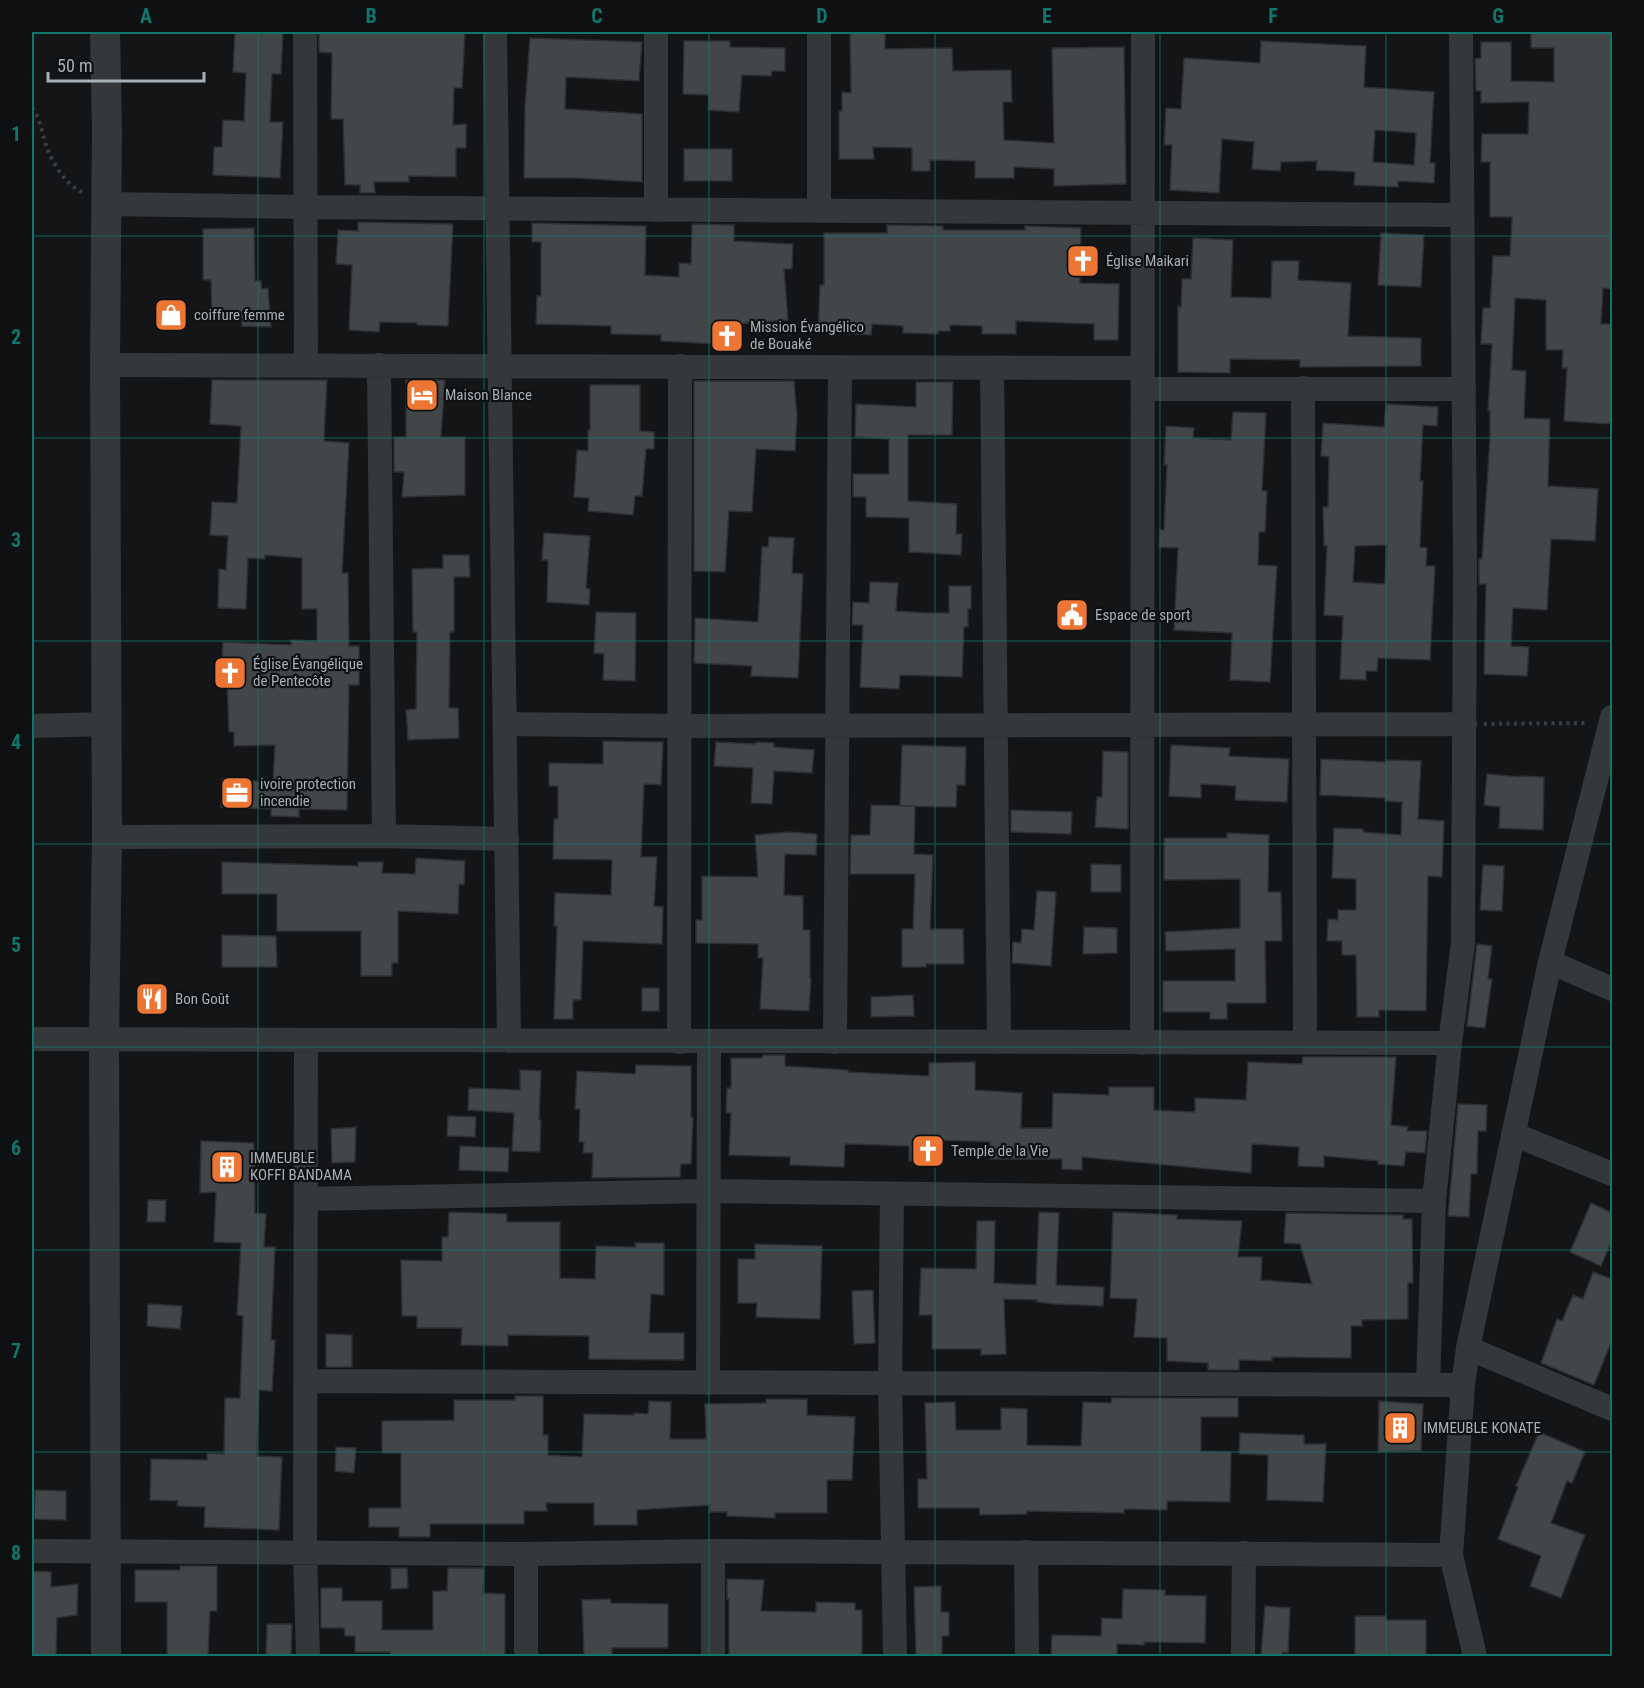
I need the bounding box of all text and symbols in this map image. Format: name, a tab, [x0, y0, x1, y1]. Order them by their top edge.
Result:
text: A	[140, 4, 152, 28]
text: B	[365, 4, 377, 28]
text: C	[591, 4, 603, 28]
text: D	[816, 4, 828, 28]
text: E	[1042, 4, 1052, 28]
text: F	[1268, 4, 1278, 28]
text: G	[1492, 4, 1504, 28]
scale bar	[48, 45, 204, 83]
text: 50 m	[57, 55, 92, 76]
text: 1	[11, 122, 21, 146]
church icon: Église Maikari	[1065, 243, 1101, 279]
place label: Église Maikari	[1106, 252, 1189, 270]
shop icon: coiffure femme	[153, 297, 189, 333]
place label: coiffure femme	[194, 306, 285, 324]
church icon: Mission Évangélico de Bouaké	[709, 318, 745, 354]
place label: Mission Évangélico de Bouaké	[750, 318, 864, 353]
text: 2	[11, 325, 21, 349]
hotel icon: Maison Blance	[404, 377, 440, 413]
place label: Maison Blance	[445, 386, 532, 404]
text: 3	[11, 528, 21, 552]
public building icon: Espace de sport	[1054, 597, 1090, 633]
place label: Espace de sport	[1095, 606, 1190, 624]
church icon: Église Évangélique de Pentecôte	[212, 655, 248, 691]
place label: Église Évangélique de Pentecôte	[253, 655, 363, 690]
text: 4	[11, 730, 21, 754]
office icon: ivoire protection incendie	[219, 775, 255, 811]
place label: ivoire protection incendie	[260, 775, 356, 810]
text: 5	[11, 933, 21, 957]
restaurant icon: Bon Goût	[134, 981, 170, 1017]
place label: Bon Goût	[175, 990, 230, 1008]
church icon: Temple de la Vie	[910, 1133, 946, 1169]
text: 6	[11, 1136, 21, 1160]
place label: Temple de la Vie	[951, 1142, 1049, 1160]
building icon: IMMEUBLE KOFFI BANDAMA	[209, 1149, 245, 1185]
place label: IMMEUBLE KOFFI BANDAMA	[250, 1149, 352, 1184]
text: 7	[11, 1339, 21, 1363]
building icon: IMMEUBLE KONATE	[1382, 1410, 1418, 1446]
place label: IMMEUBLE KONATE	[1423, 1419, 1541, 1437]
text: 8	[11, 1541, 21, 1565]

